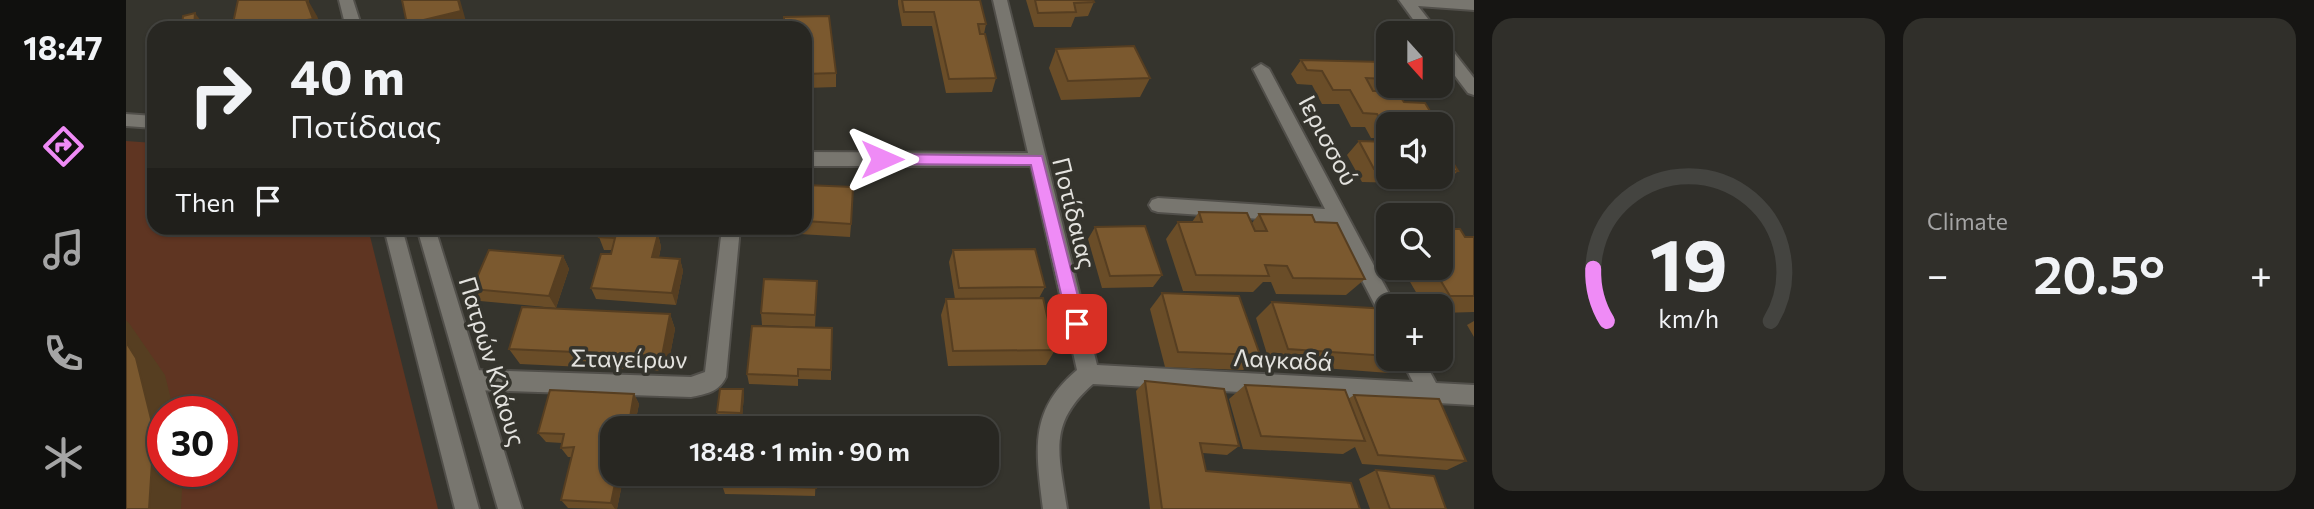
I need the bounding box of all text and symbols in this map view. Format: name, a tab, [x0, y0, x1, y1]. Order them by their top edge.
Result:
north arrow	[1376, 21, 1452, 98]
map controls	[1376, 21, 1453, 371]
text: 18:47	[23, 27, 103, 67]
text: 40 m	[290, 45, 405, 105]
icon: right	[175, 49, 266, 140]
street label: Ιερισσού	[1293, 90, 1365, 190]
text: Ποτίδαιας	[290, 105, 442, 145]
button: sound	[1376, 112, 1453, 189]
icon: directions	[39, 122, 88, 171]
position arrow	[845, 122, 919, 196]
street label: Ποτίδαιας	[1047, 154, 1103, 272]
icon: arrive	[249, 182, 287, 220]
text: Then	[175, 186, 235, 217]
button: search	[1376, 203, 1453, 280]
text: Climate	[1927, 207, 2008, 235]
text: 19	[1650, 217, 1727, 306]
icon: music	[39, 225, 88, 274]
text: 20.5°	[2033, 241, 2165, 305]
text: −	[1927, 250, 1949, 297]
text: +	[2250, 250, 2272, 297]
street label: Πατρών Κλάους	[453, 273, 533, 449]
pin	[1047, 294, 1107, 354]
button: +	[1376, 294, 1453, 371]
text: km/h	[1658, 302, 1719, 332]
icon: arrive	[1058, 305, 1096, 343]
icon: phone	[39, 329, 88, 378]
street label: Σταγείρων	[570, 342, 688, 374]
street label: Λαγκαδά	[1233, 342, 1333, 376]
speed limit sign: 30	[147, 396, 238, 487]
icon: climate	[39, 433, 88, 482]
text: 18:48 · 1 min · 90 m	[689, 435, 910, 466]

